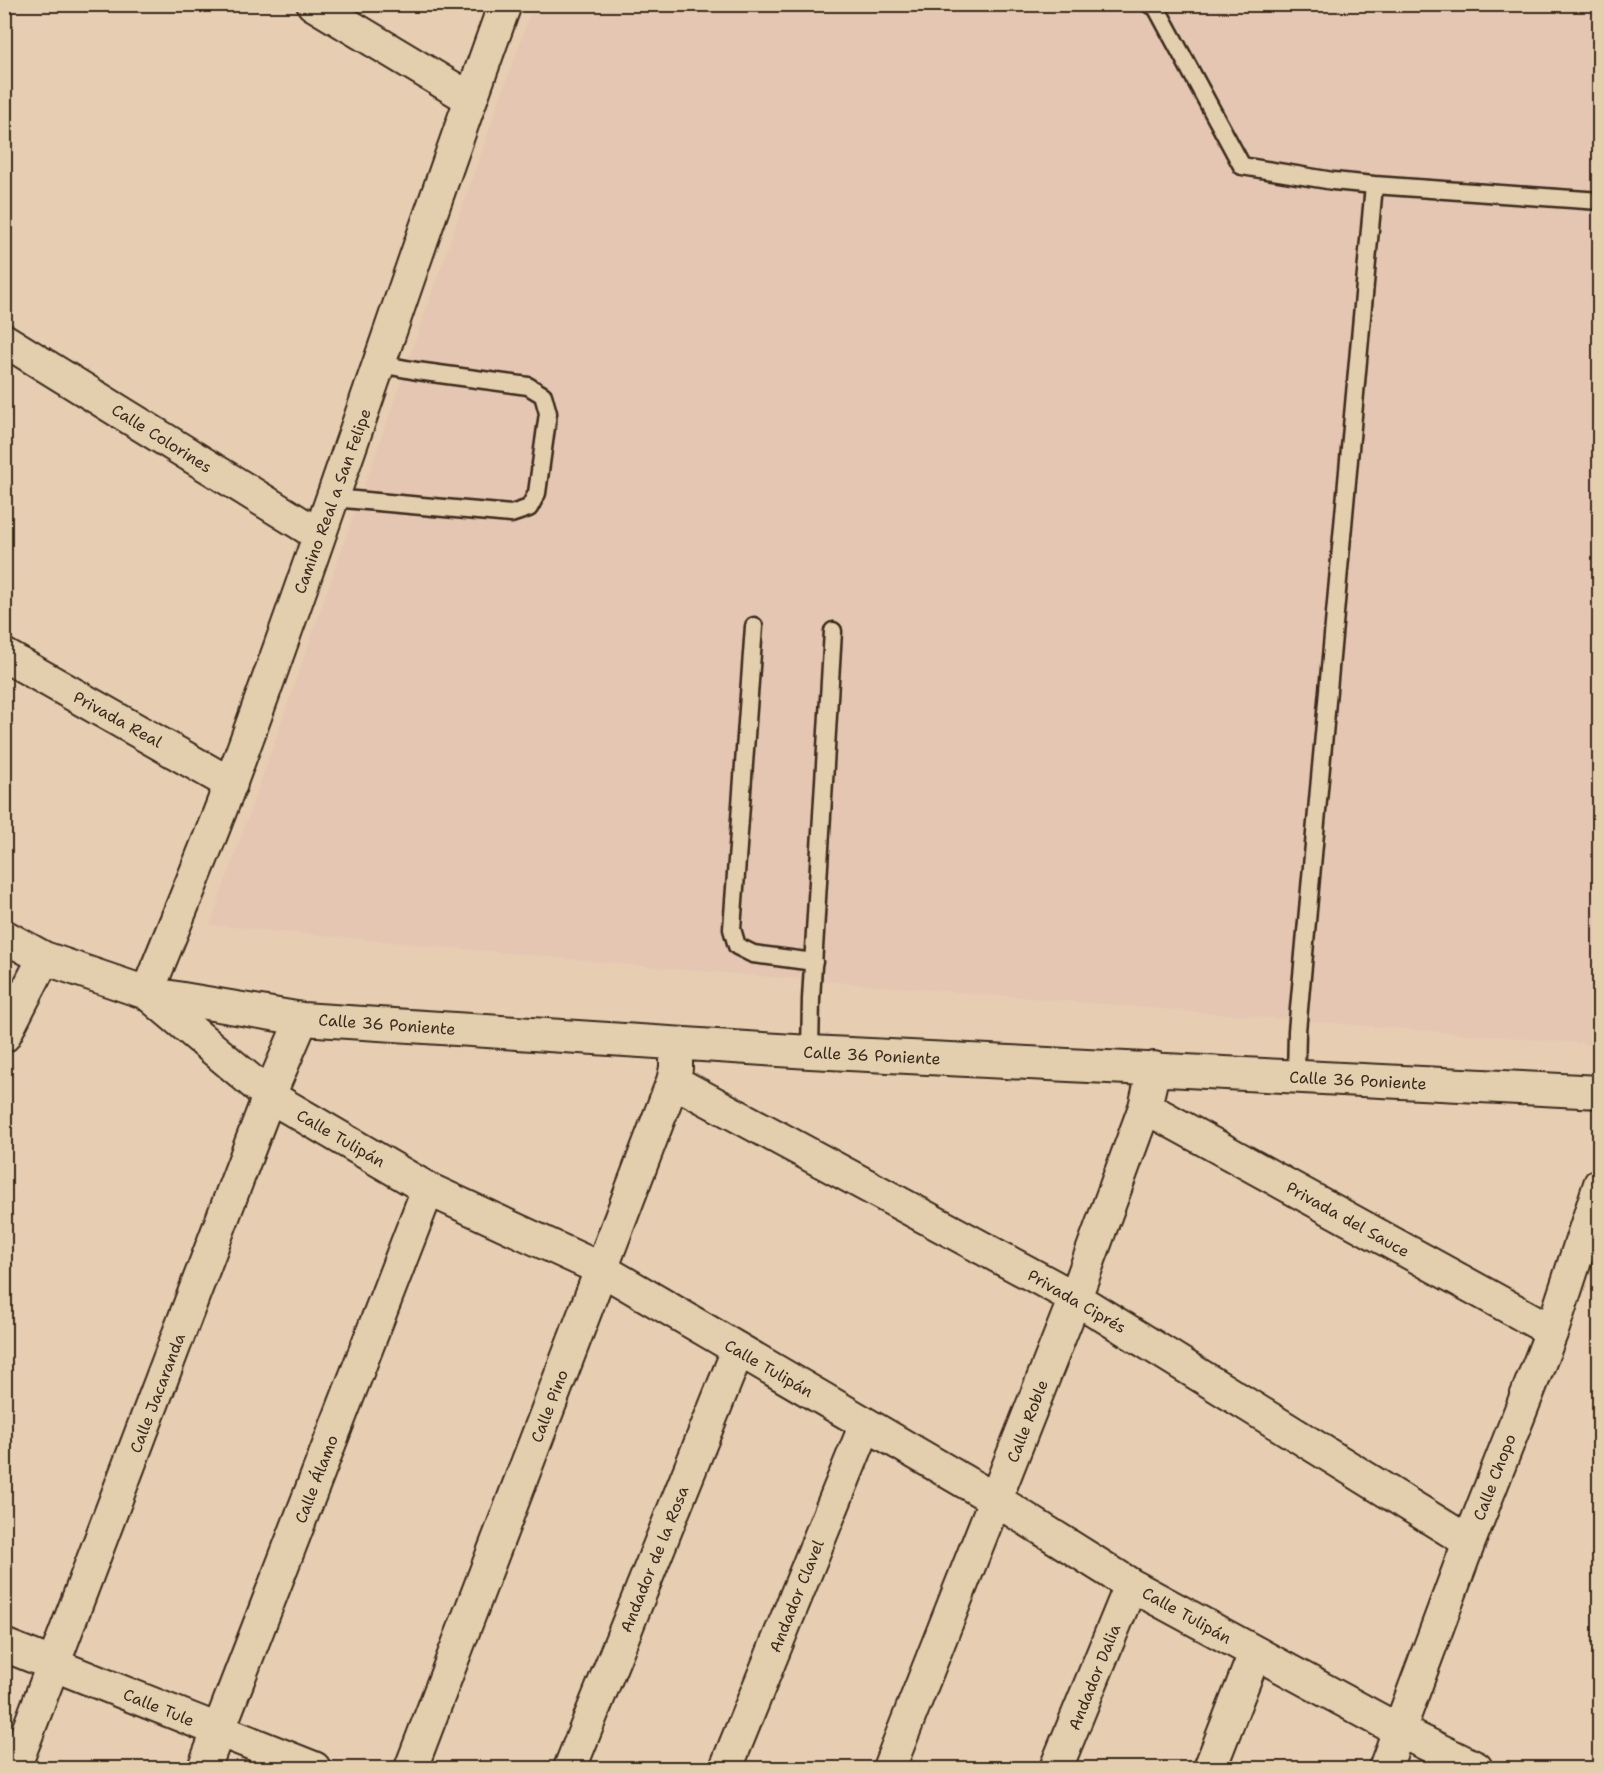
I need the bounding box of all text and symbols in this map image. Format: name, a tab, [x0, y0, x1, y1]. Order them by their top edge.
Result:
street label: Calle Colorines	[108, 399, 216, 478]
street label: Camino Real a San Felipe	[289, 406, 376, 597]
street label: Privada Real	[70, 686, 166, 753]
street label: Calle 36 Poniente	[318, 1009, 456, 1040]
street label: Calle 36 Poniente	[803, 1041, 941, 1070]
street label: Calle 36 Poniente	[1289, 1066, 1427, 1095]
street label: Calle Tulipán	[293, 1105, 389, 1172]
street label: Privada del Sauce	[1282, 1177, 1413, 1262]
street label: Privada Ciprés	[1024, 1265, 1130, 1338]
street label: Calle Jacaranda	[125, 1330, 190, 1456]
street label: Calle Tulipán	[721, 1335, 817, 1402]
street label: Calle Pino	[526, 1367, 573, 1446]
street label: Calle Roble	[1002, 1377, 1053, 1465]
street label: Calle Chopo	[1468, 1431, 1521, 1524]
street label: Calle Álamo	[290, 1432, 343, 1526]
street label: Andador de la Rosa	[615, 1483, 693, 1635]
street label: Andador Clavel	[764, 1537, 829, 1656]
street label: Calle Tulipán	[1138, 1582, 1235, 1649]
street label: Andador Dalia	[1064, 1621, 1125, 1733]
street label: Calle Tule	[120, 1684, 197, 1731]

